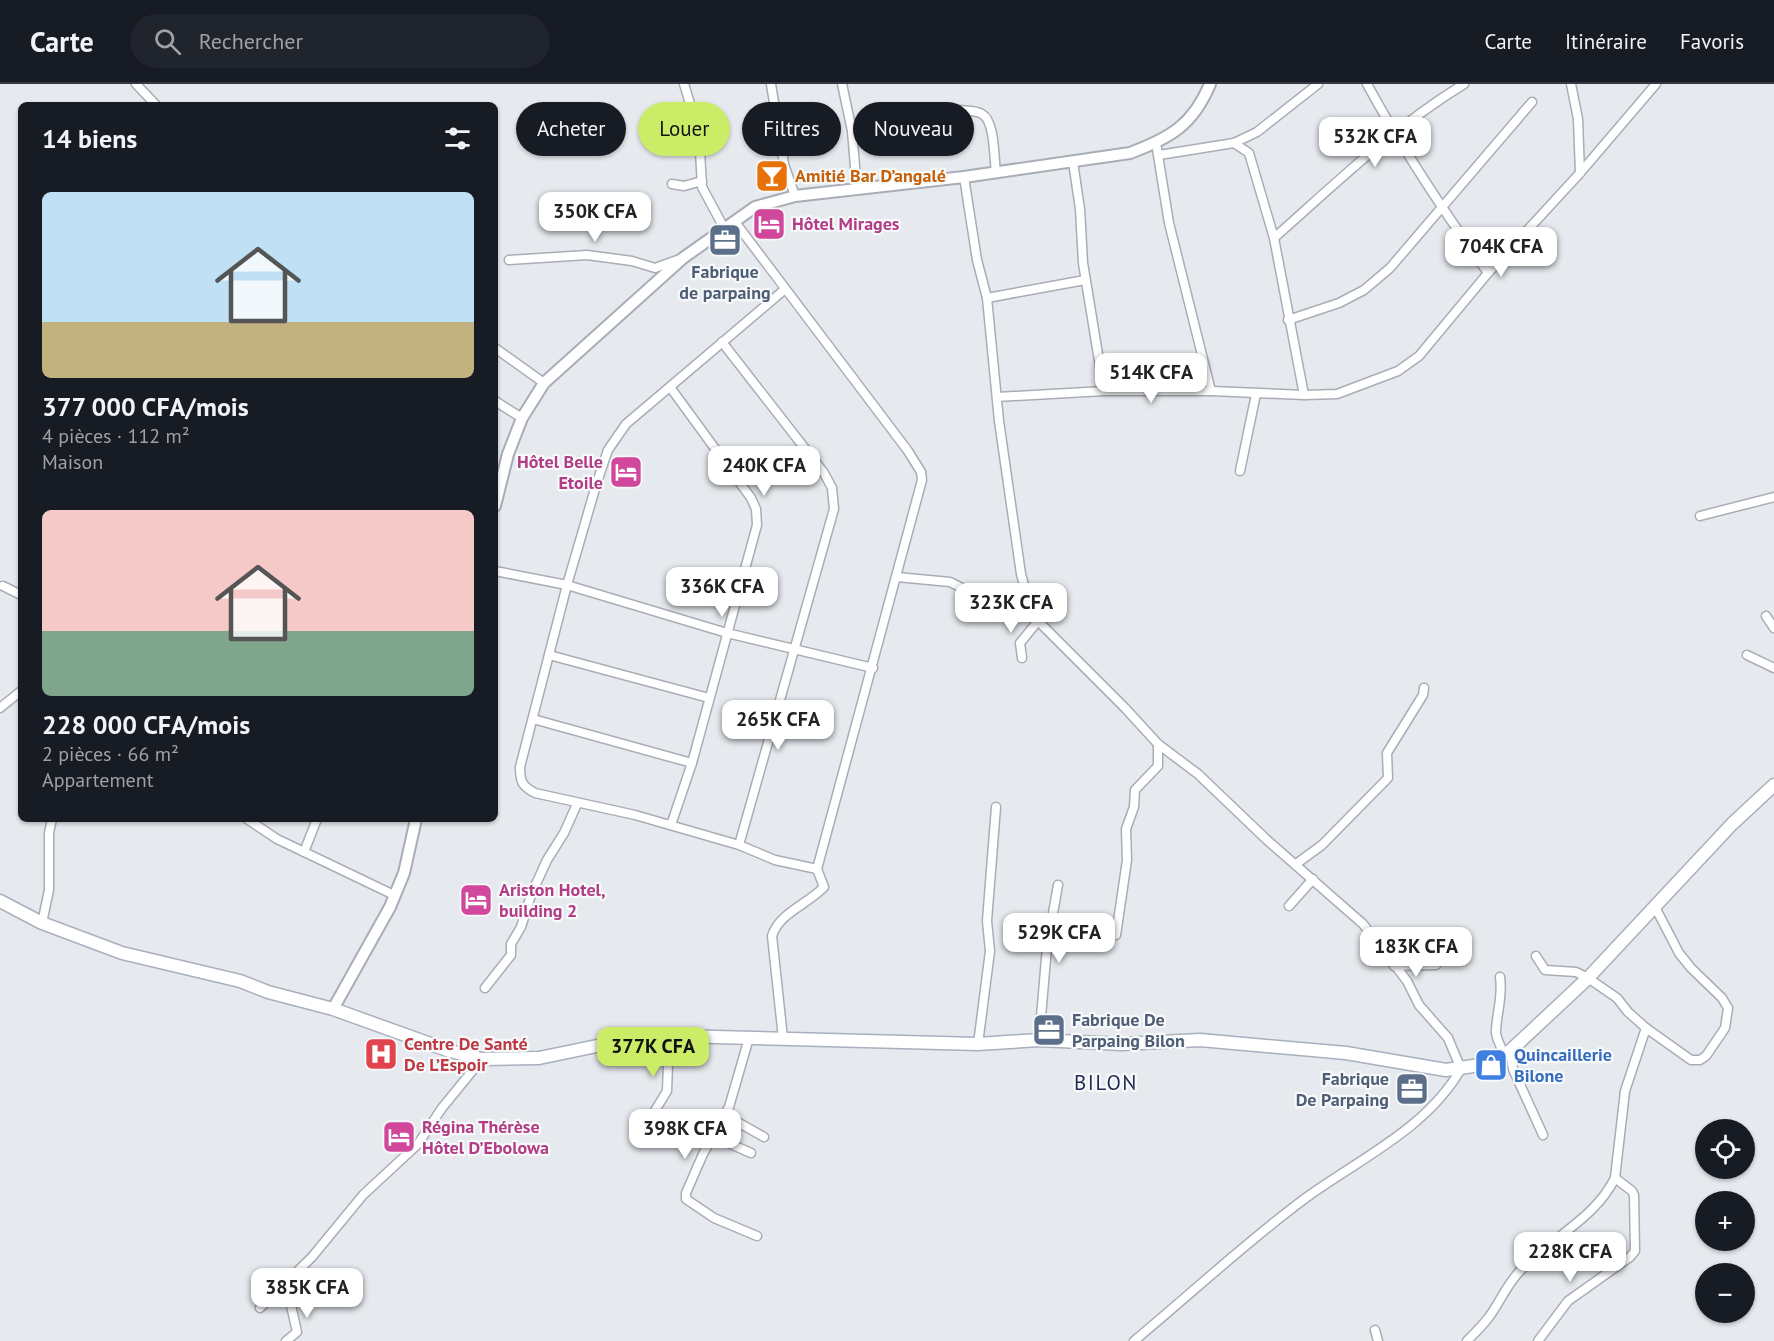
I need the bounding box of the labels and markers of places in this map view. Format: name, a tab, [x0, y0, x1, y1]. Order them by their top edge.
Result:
pin: 532K CFA	[1313, 117, 1437, 168]
bar icon: Amitié Bar D’angalé	[754, 158, 790, 194]
place label: Amitié Bar D’angalé	[795, 164, 946, 187]
pin: 350K CFA	[533, 192, 657, 243]
hotel icon: Hôtel Mirages	[751, 206, 787, 242]
place label: Hôtel Mirages	[792, 212, 900, 235]
office icon: Fabrique de parpaing	[707, 222, 743, 258]
pin: 704K CFA	[1439, 227, 1563, 278]
place label: Fabrique de parpaing	[679, 260, 771, 304]
pin: 514K CFA	[1089, 353, 1213, 404]
pin: 240K CFA	[702, 446, 826, 497]
place label: Hôtel Belle Etoile	[517, 450, 603, 494]
hotel icon: Hôtel Belle Etoile	[608, 454, 644, 490]
pin: 336K CFA	[660, 567, 784, 618]
pin: 323K CFA	[949, 583, 1073, 634]
pin: 265K CFA	[716, 700, 840, 751]
place label: Ariston Hotel, building 2	[499, 878, 605, 922]
hotel icon: Ariston Hotel, building 2	[458, 882, 494, 918]
pin: 529K CFA	[997, 913, 1121, 964]
pin: 183K CFA	[1354, 927, 1478, 978]
place label: Fabrique De Parpaing Bilon	[1072, 1008, 1185, 1052]
office icon: Fabrique De Parpaing Bilon	[1031, 1012, 1067, 1048]
pin: 377K CFA	[591, 1027, 715, 1078]
place label: Centre De Santé De L’Espoir	[404, 1032, 528, 1076]
hospital icon: Centre De Santé De L’Espoir	[363, 1036, 399, 1072]
place label: Quincaillerie Bilone	[1514, 1043, 1612, 1087]
shop icon: Quincaillerie Bilone	[1473, 1047, 1509, 1083]
place label: Fabrique De Parpaing	[1296, 1067, 1389, 1111]
office icon: Fabrique De Parpaing	[1394, 1071, 1430, 1107]
pin: 398K CFA	[623, 1109, 747, 1160]
place label: Régina Thérèse Hôtel D’Ebolowa	[422, 1115, 549, 1159]
hotel icon: Régina Thérèse Hôtel D’Ebolowa	[381, 1119, 417, 1155]
pin: 228K CFA	[1508, 1232, 1632, 1283]
pin: 385K CFA	[245, 1268, 369, 1319]

